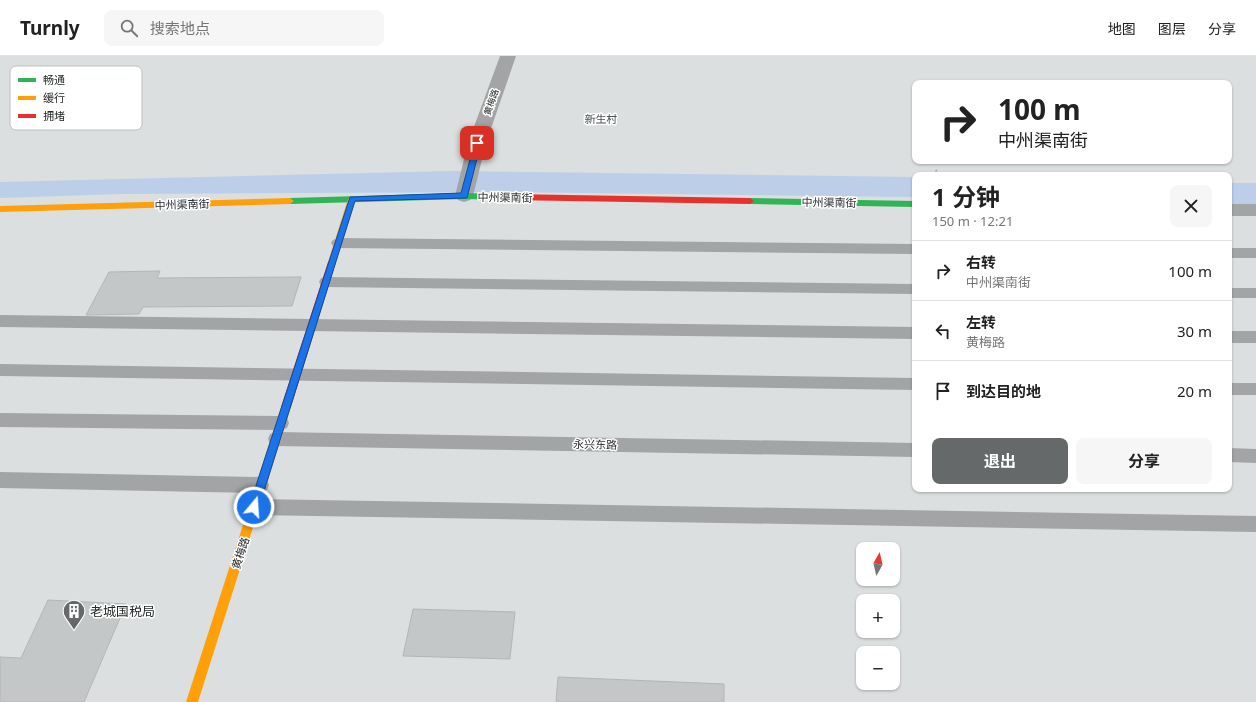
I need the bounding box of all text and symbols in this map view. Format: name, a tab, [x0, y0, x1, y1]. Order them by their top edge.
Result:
search box	[104, 10, 384, 46]
text: Turnly	[20, 15, 80, 41]
icon: search	[118, 17, 140, 39]
text: 搜索地点	[150, 18, 210, 38]
text: 地图	[1108, 19, 1136, 38]
text: 图层	[1158, 19, 1186, 38]
text: 分享	[1208, 19, 1236, 38]
legend	[10, 66, 142, 130]
text: 畅通	[43, 72, 65, 87]
street label: 黄梅路	[480, 87, 502, 117]
text: 缓行	[43, 90, 65, 105]
text: 100 m	[998, 90, 1081, 128]
icon: right	[932, 96, 984, 148]
text: 拥堵	[43, 108, 65, 123]
district label: 新生村	[585, 111, 618, 126]
pin	[460, 126, 494, 160]
text: 中州渠南街	[998, 128, 1088, 152]
icon: arrive	[466, 132, 488, 154]
text: 1 分钟	[932, 180, 1000, 213]
button: close	[1170, 185, 1212, 227]
street label: 中州渠南街	[477, 189, 533, 205]
street label: 中州渠南街	[801, 194, 857, 210]
street label: 中州渠南街	[154, 196, 210, 212]
text: 150 m · 12:21	[932, 212, 1013, 230]
text: 右转	[966, 252, 996, 272]
icon: right	[932, 260, 954, 282]
text: 100 m	[1168, 261, 1212, 281]
text: 中州渠南街	[966, 273, 1031, 291]
text: 左转	[966, 312, 996, 332]
icon: left	[932, 320, 954, 342]
text: 30 m	[1177, 321, 1212, 341]
text: 黄梅路	[966, 333, 1005, 351]
icon: arrive	[932, 380, 954, 402]
text: 到达目的地	[966, 381, 1041, 401]
text: 20 m	[1177, 381, 1212, 401]
street label: 永兴东路	[573, 436, 617, 452]
button: 退出	[932, 438, 1068, 484]
button: 分享	[1076, 438, 1212, 484]
position arrow	[233, 486, 275, 528]
street label: 黄梅路	[228, 535, 252, 571]
north arrow	[856, 542, 900, 586]
map controls	[856, 542, 900, 690]
button: +	[856, 594, 900, 638]
building icon: 老城国税局	[61, 598, 87, 631]
place label: 老城国税局	[90, 602, 155, 620]
button: −	[856, 646, 900, 690]

